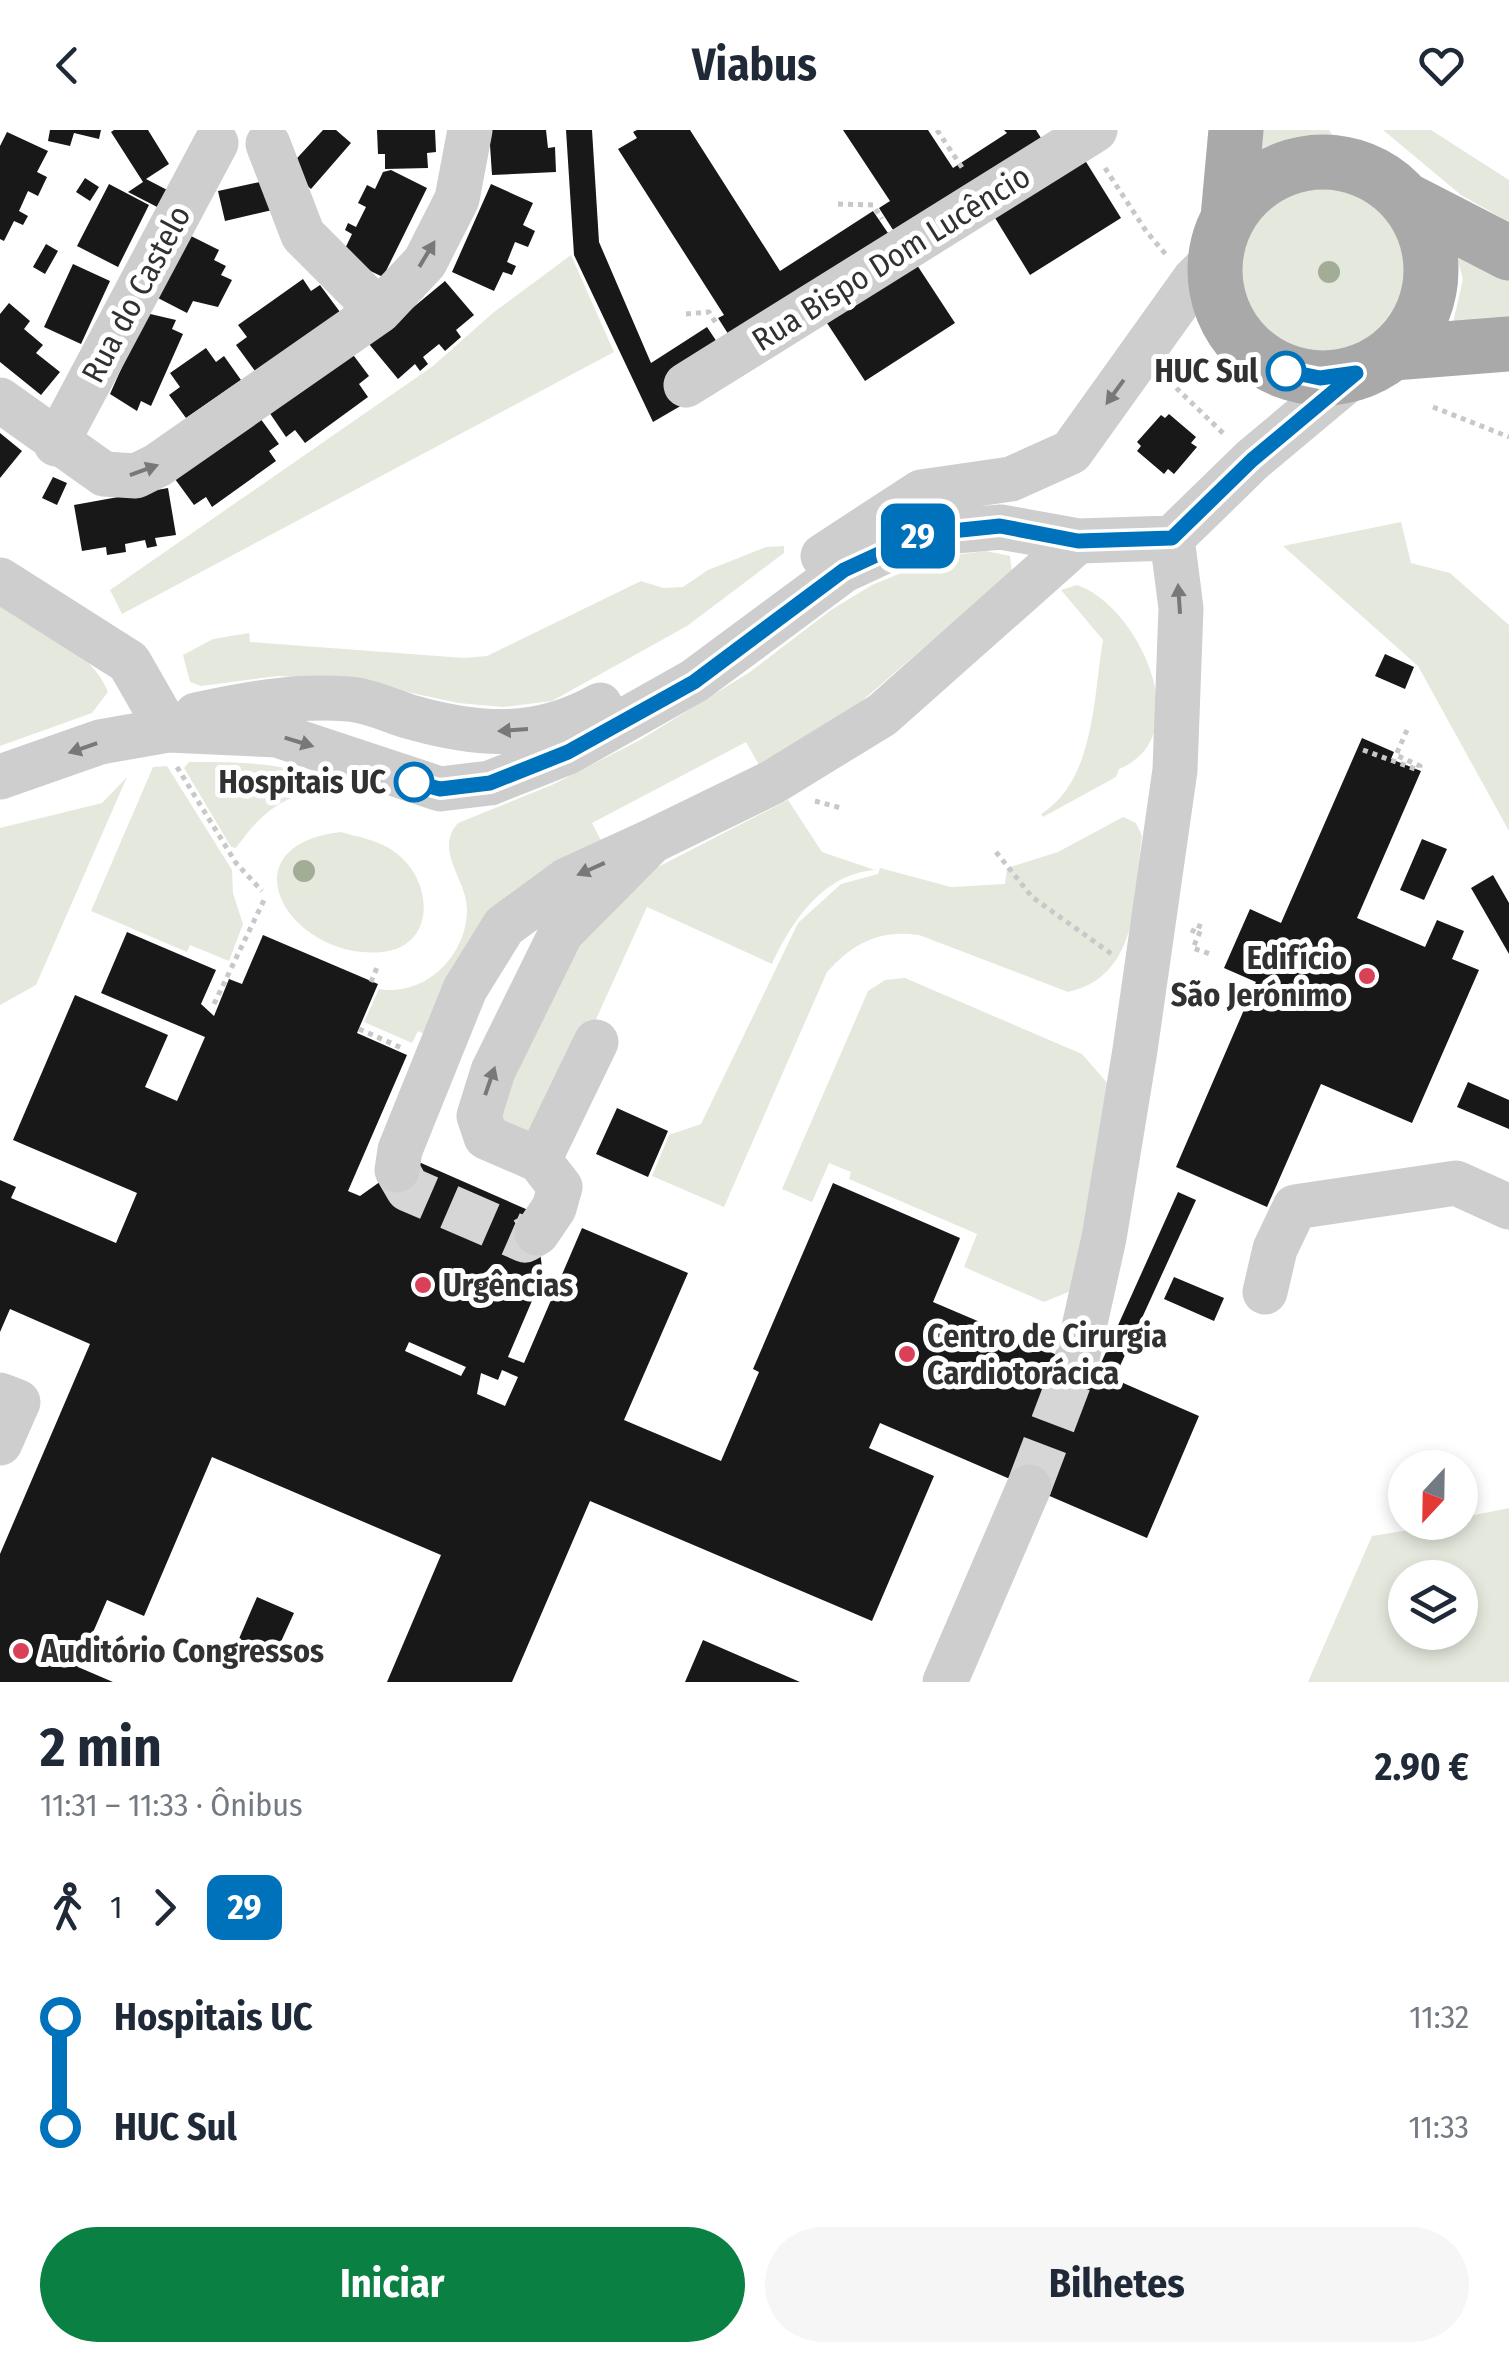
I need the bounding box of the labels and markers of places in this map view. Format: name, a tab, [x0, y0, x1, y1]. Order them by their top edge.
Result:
place label: HUC Sul	[1155, 352, 1258, 390]
marker: HUC Sul	[1267, 352, 1305, 390]
place label: Hospitais UC	[219, 763, 386, 801]
marker: Hospitais UC	[395, 763, 433, 801]
place label: Edifício São Jerónimo	[1171, 939, 1347, 1014]
marker: Edifício São Jerónimo	[1356, 965, 1378, 987]
place label: Urgências	[443, 1266, 573, 1304]
marker: Urgências	[412, 1274, 434, 1296]
place label: Centro de Cirurgia Cardiotorácica	[927, 1317, 1167, 1392]
marker: Centro de Cirurgia Cardiotorácica	[896, 1343, 918, 1365]
place label: Auditório Congressos	[40, 1632, 324, 1670]
marker: Auditório Congressos	[10, 1640, 32, 1662]

